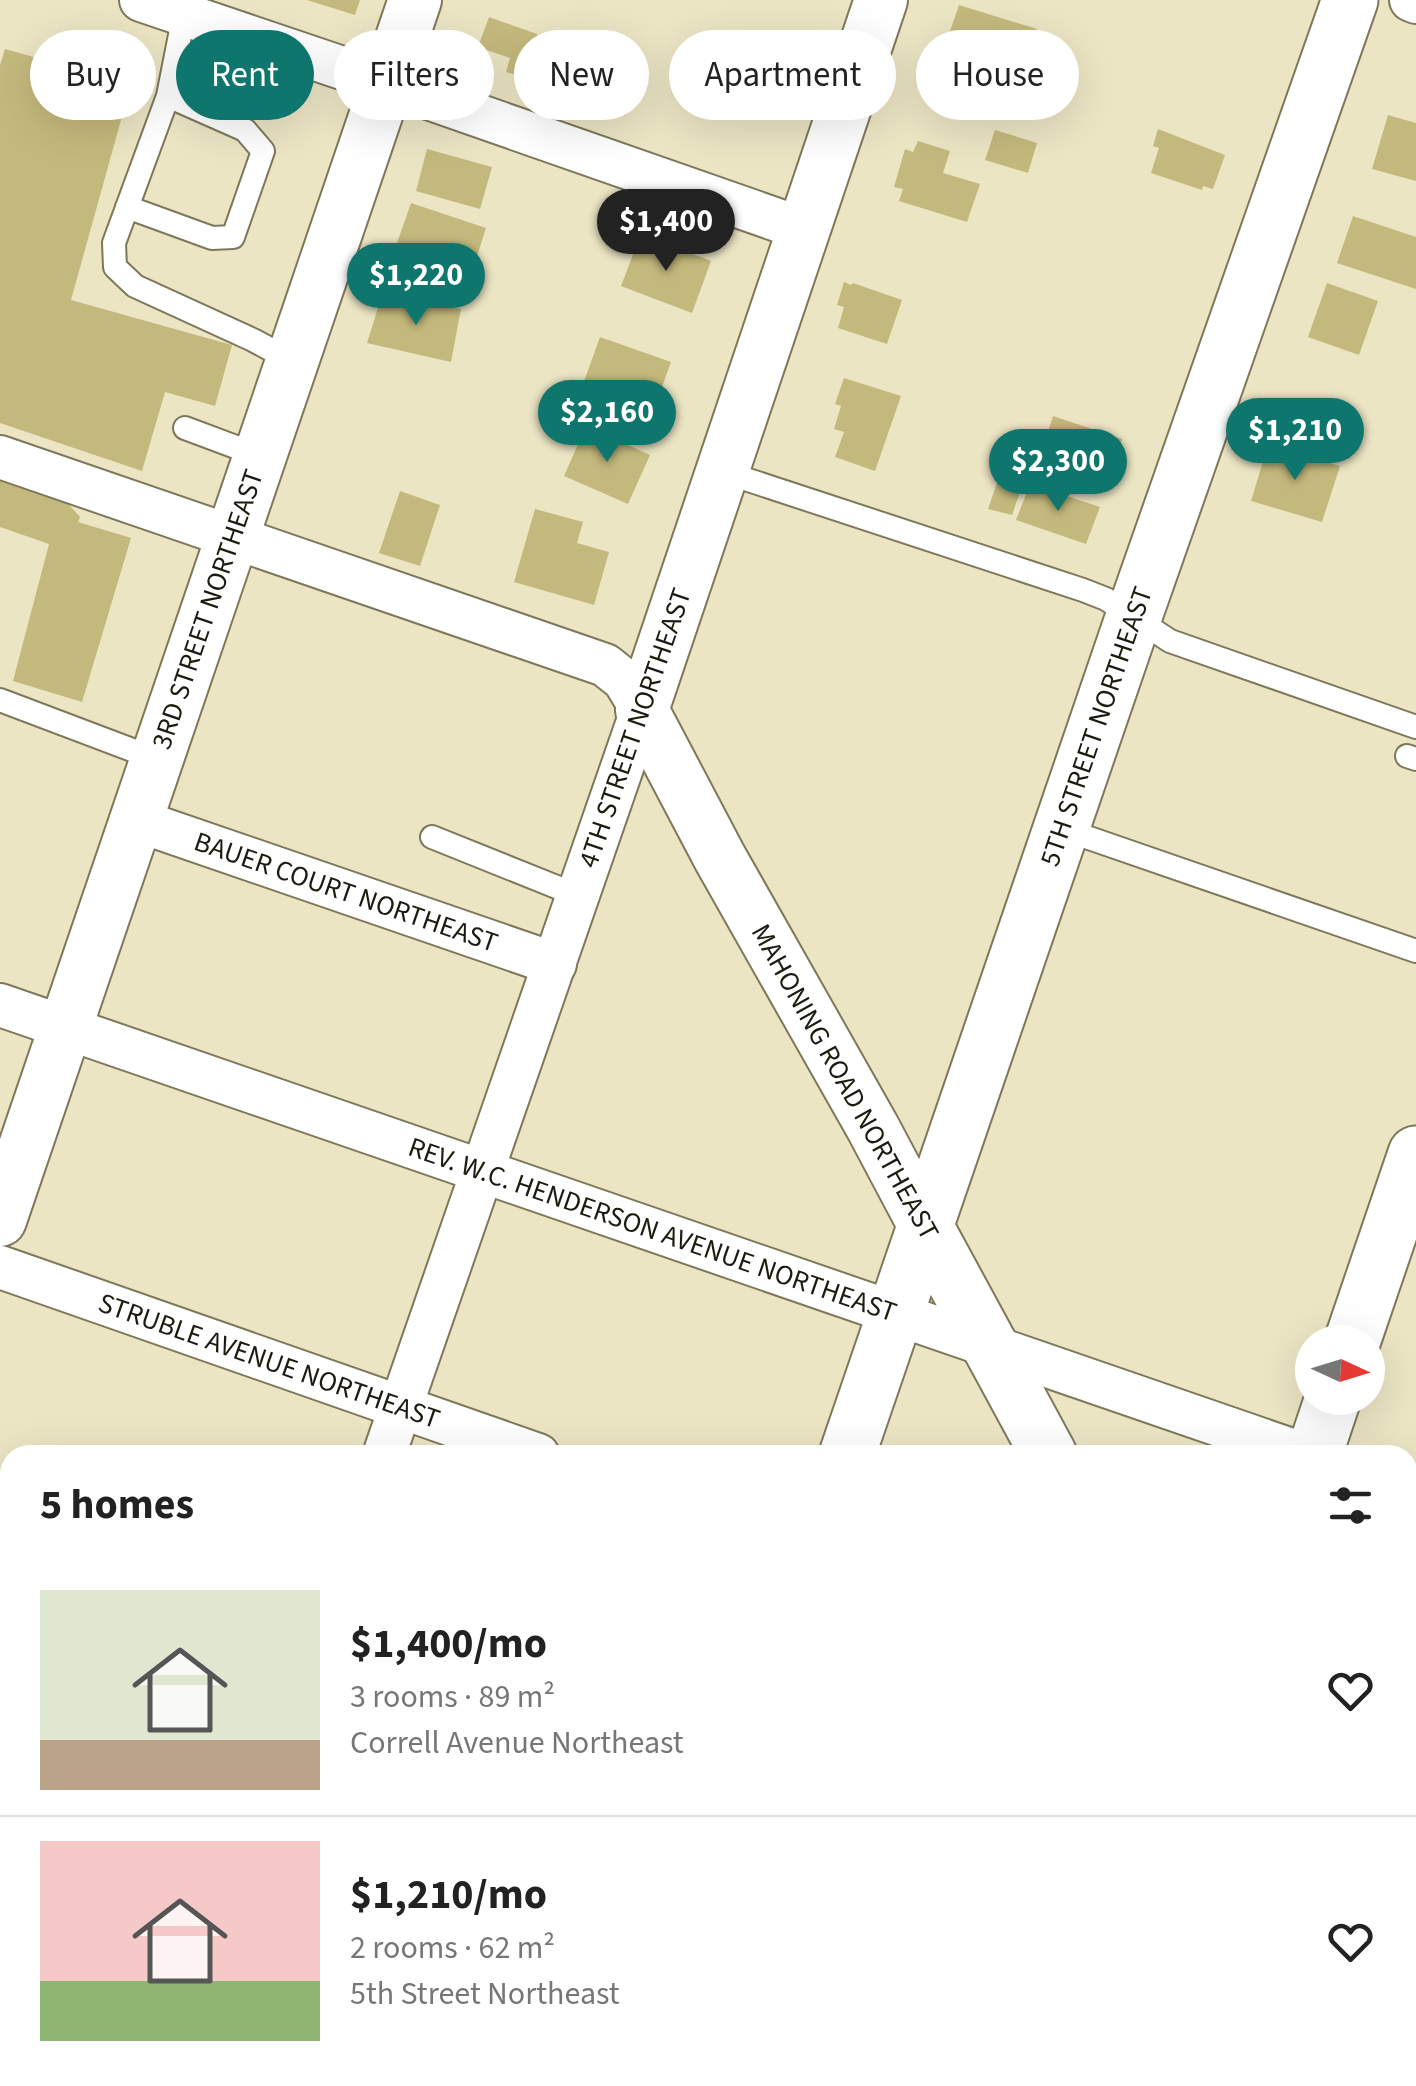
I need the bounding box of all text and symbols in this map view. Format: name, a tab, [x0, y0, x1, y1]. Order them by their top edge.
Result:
chip: Buy	[30, 30, 156, 120]
chip: Rent	[176, 30, 314, 120]
chip: Filters	[334, 30, 494, 120]
chip: New	[514, 30, 649, 120]
chip: Apartment	[669, 30, 896, 120]
chip: House	[916, 30, 1079, 120]
pin: $1,400	[585, 189, 747, 274]
text: $1,400	[619, 198, 713, 244]
pin: $1,220	[335, 243, 497, 328]
text: $1,220	[369, 252, 463, 298]
pin: $2,160	[526, 380, 688, 465]
text: $2,160	[560, 389, 654, 435]
pin: $1,210	[1214, 398, 1376, 483]
text: $1,210	[1248, 407, 1342, 453]
pin: $2,300	[977, 429, 1139, 514]
text: $2,300	[1011, 438, 1105, 484]
street label: 3RD STREET NORTHEAST	[142, 464, 274, 755]
street label: 5TH STREET NORTHEAST	[1030, 581, 1163, 872]
street label: 4TH STREET NORTHEAST	[568, 583, 702, 873]
street label: BAUER COURT NORTHEAST	[189, 821, 503, 963]
street label: MAHONING ROAD NORTHEAST	[741, 917, 949, 1247]
street label: REV. W.C. HENDERSON AVENUE NORTHEAST	[403, 1127, 902, 1332]
street label: STRUBLE AVENUE NORTHEAST	[93, 1283, 445, 1439]
north arrow	[1295, 1325, 1385, 1415]
map controls	[1295, 1325, 1385, 1415]
text: 5 homes	[40, 1475, 194, 1535]
icon: filters	[1323, 1478, 1378, 1533]
text: $1,400/mo	[350, 1614, 547, 1674]
icon: home	[120, 1630, 240, 1750]
icon: heart	[1323, 1663, 1378, 1718]
text: 3 rooms · 89 m²	[350, 1674, 555, 1720]
text: Correll Avenue Northeast	[350, 1720, 684, 1766]
text: $1,210/mo	[350, 1865, 547, 1925]
icon: home	[120, 1881, 240, 2001]
icon: heart	[1323, 1914, 1378, 1969]
text: 2 rooms · 62 m²	[350, 1925, 555, 1971]
text: 5th Street Northeast	[350, 1971, 620, 2017]

